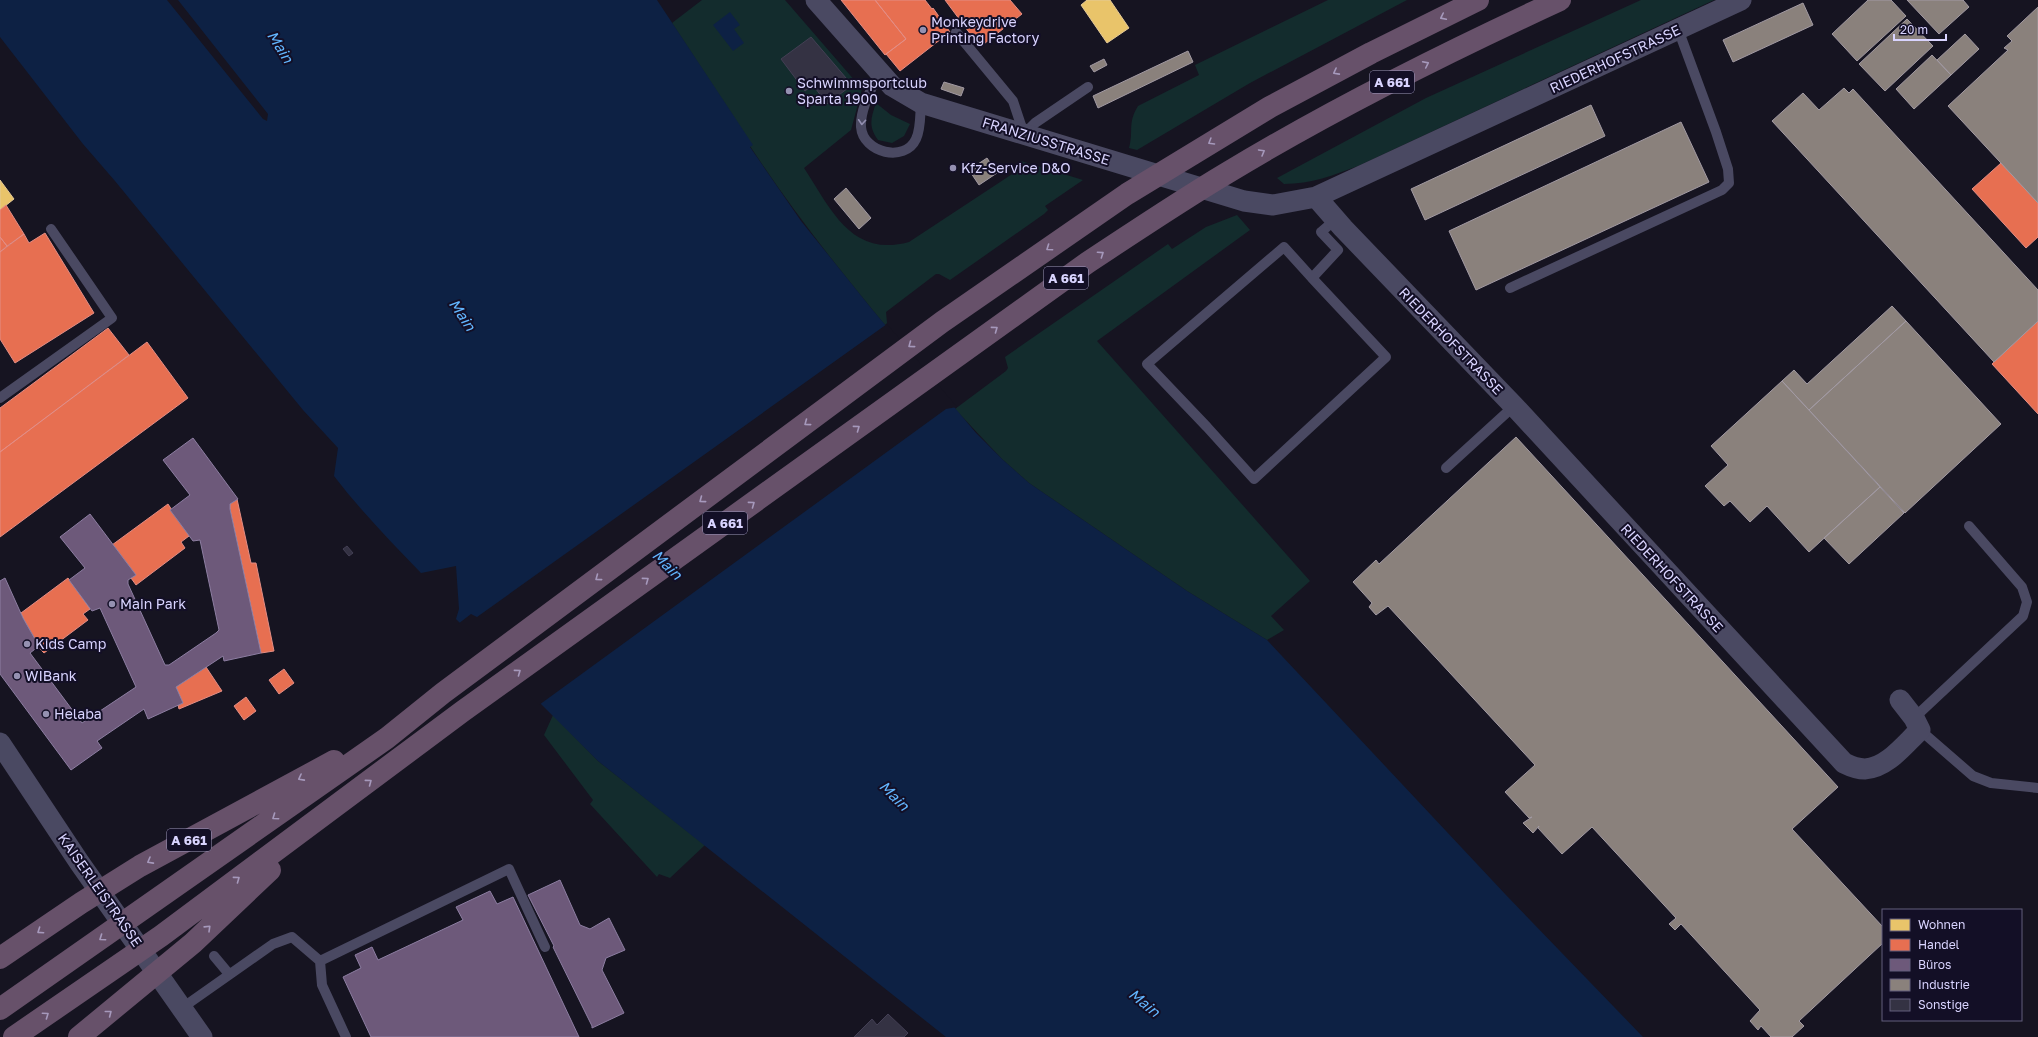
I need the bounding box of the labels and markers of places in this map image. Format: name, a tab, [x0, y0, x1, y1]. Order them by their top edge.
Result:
place label: Monkeydrive Printing Factory	[931, 13, 1039, 46]
marker: Monkeydrive Printing Factory	[918, 25, 928, 35]
place label: Schwimmsportclub Sparta 1900	[797, 74, 927, 107]
marker: Schwimmsportclub Sparta 1900	[784, 86, 794, 96]
place label: Kfz-Service D&O	[961, 159, 1071, 176]
marker: Kfz-Service D&O	[948, 163, 958, 173]
place label: Main Park	[120, 595, 186, 612]
marker: Main Park	[107, 599, 117, 609]
place label: Kids Camp	[35, 635, 106, 652]
marker: Kids Camp	[22, 639, 32, 649]
place label: WIBank	[25, 667, 77, 684]
marker: WIBank	[12, 671, 22, 681]
place label: Helaba	[54, 705, 102, 722]
marker: Helaba	[41, 709, 51, 719]

